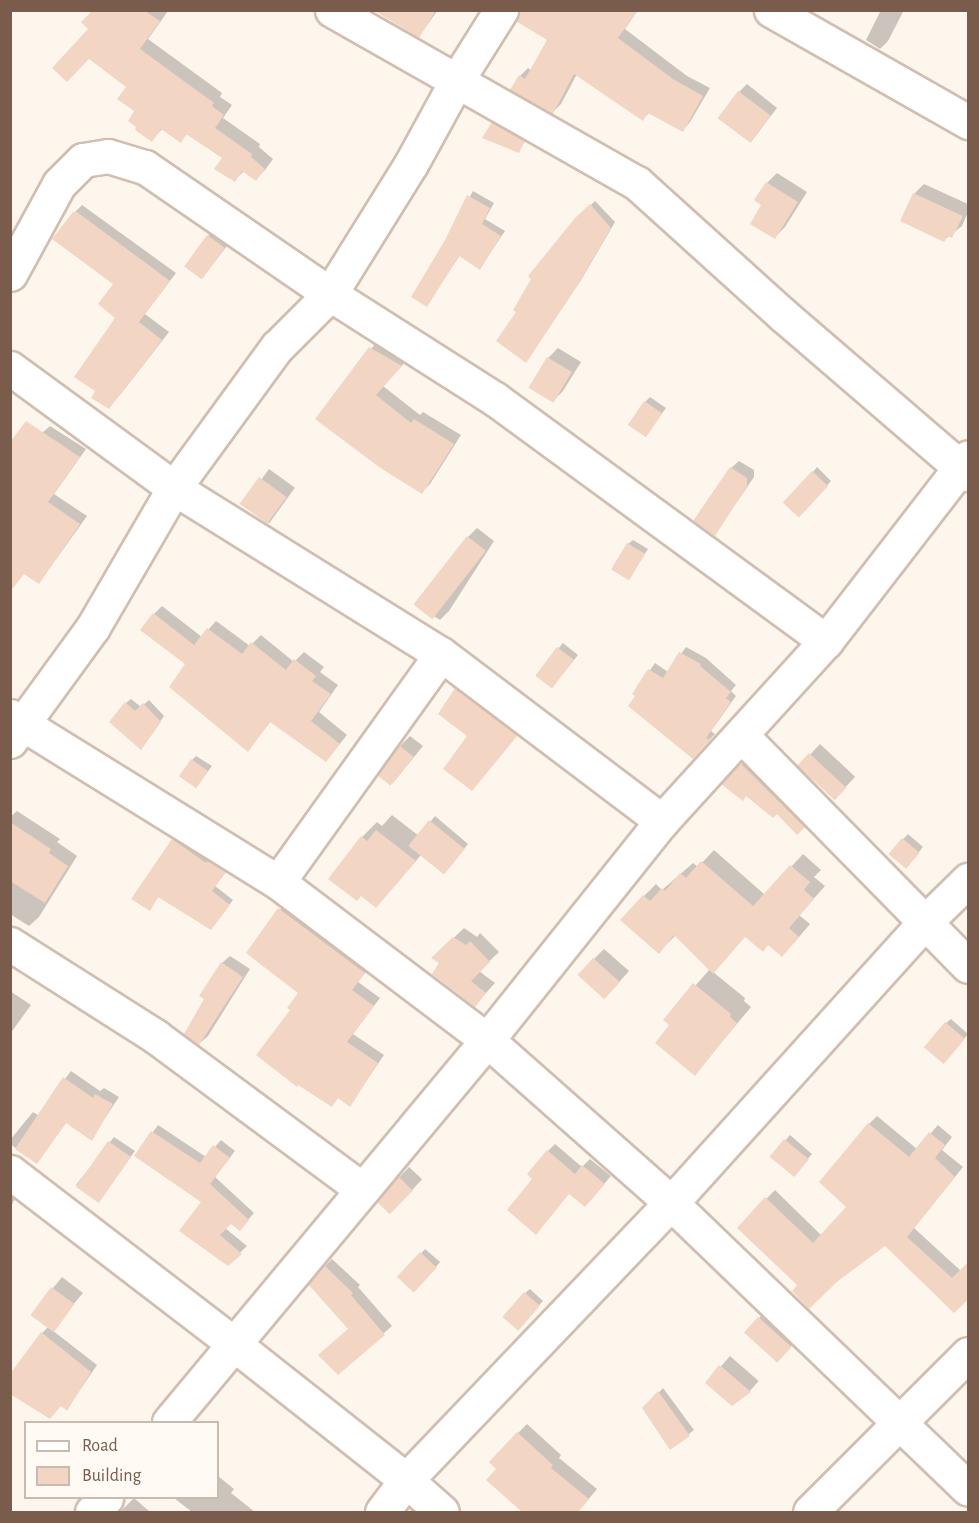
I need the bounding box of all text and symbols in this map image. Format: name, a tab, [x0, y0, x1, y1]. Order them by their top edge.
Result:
legend	[24, 1421, 219, 1499]
text: Road	[82, 1437, 118, 1455]
text: Building	[82, 1467, 141, 1485]

